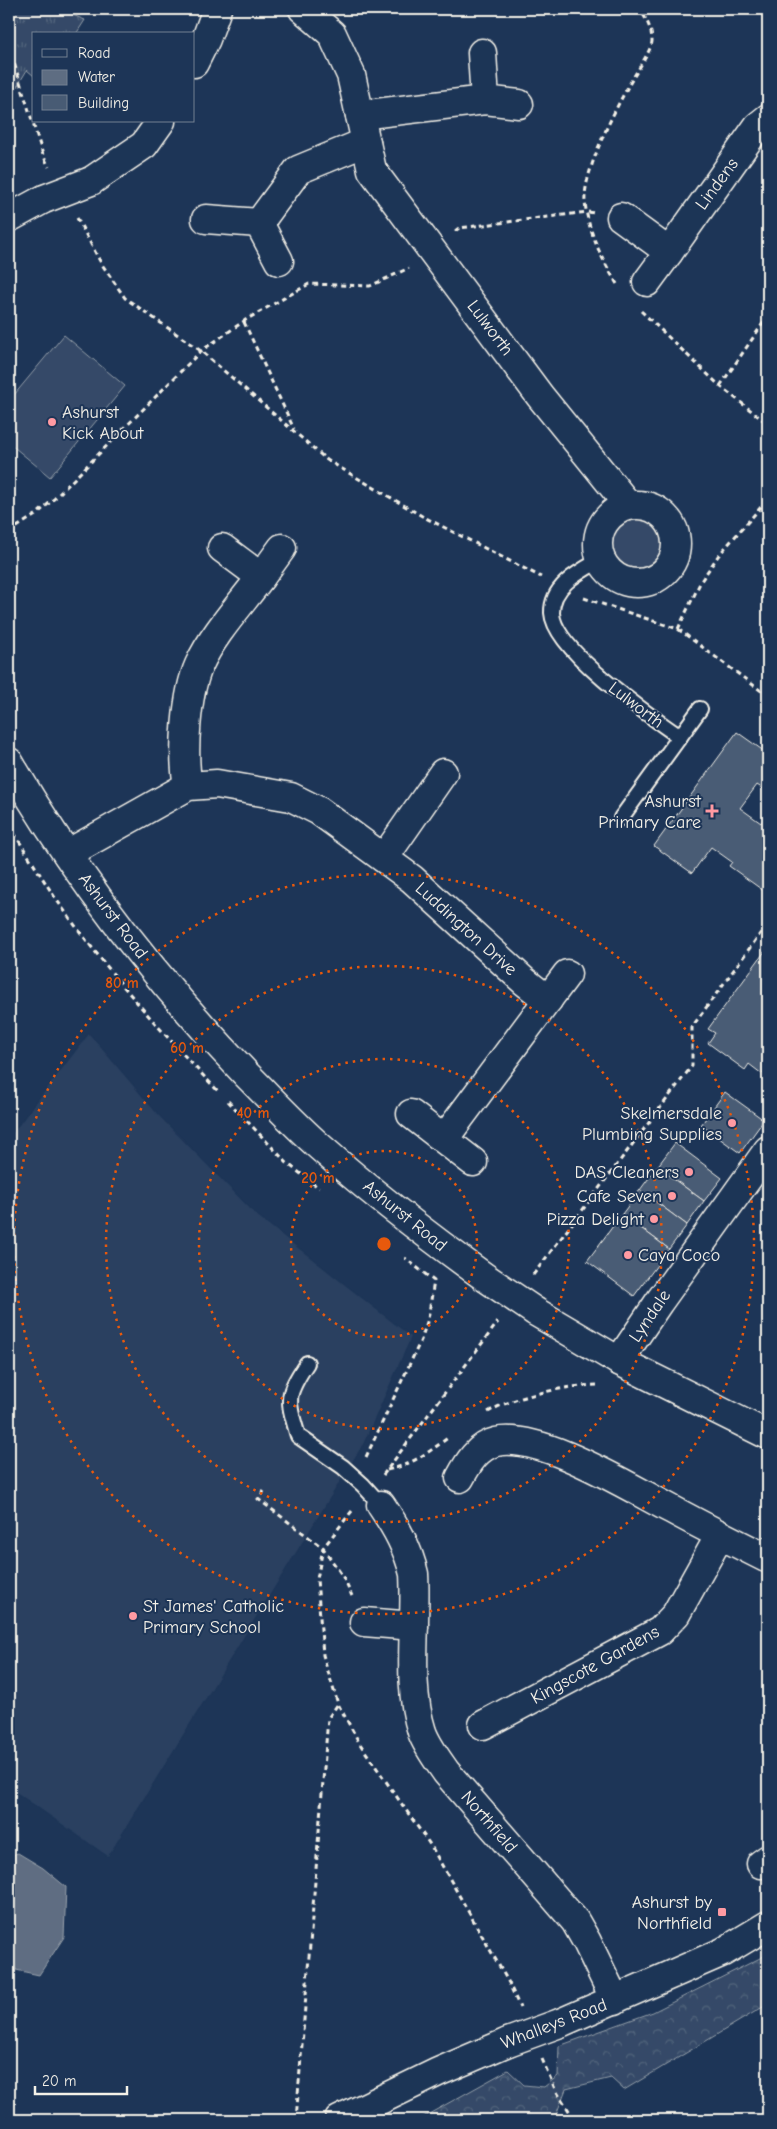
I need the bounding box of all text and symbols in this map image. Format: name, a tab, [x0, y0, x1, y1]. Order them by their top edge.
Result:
legend	[32, 32, 195, 122]
text: Road	[78, 44, 110, 62]
text: Water	[78, 68, 115, 86]
text: Building	[78, 94, 129, 112]
street label: Lindens	[691, 154, 743, 214]
street label: Lulworth	[462, 296, 518, 360]
place label: Ashurst Kick About	[62, 402, 144, 444]
marker: Ashurst Kick About	[46, 416, 58, 428]
street label: Lulworth	[604, 677, 668, 733]
place label: Ashurst Primary Care	[598, 791, 702, 833]
marker: Ashurst Primary Care	[705, 804, 719, 818]
street label: Ashurst Road	[74, 869, 152, 963]
street label: Luddington Drive	[411, 878, 521, 980]
text: 80 m	[105, 974, 139, 992]
text: 60 m	[170, 1039, 204, 1057]
place label: Skelmersdale Plumbing Supplies	[582, 1103, 722, 1145]
text: 40 m	[237, 1104, 270, 1122]
marker: Skelmersdale Plumbing Supplies	[726, 1117, 738, 1129]
place label: DAS Cleaners	[574, 1162, 679, 1183]
marker: DAS Cleaners	[683, 1166, 695, 1178]
text: 20 m	[301, 1169, 335, 1187]
street label: Ashurst Road	[359, 1176, 451, 1256]
place label: Cafe Seven	[577, 1186, 662, 1207]
marker: Cafe Seven	[666, 1190, 678, 1202]
place label: Pizza Delight	[547, 1209, 645, 1230]
marker: Pizza Delight	[648, 1213, 660, 1225]
centre of rings	[375, 1235, 393, 1253]
place label: Caya Coco	[638, 1245, 720, 1266]
marker: Caya Coco	[622, 1249, 634, 1261]
street label: Lyndale	[625, 1286, 675, 1346]
place label: St James' Catholic Primary School	[143, 1596, 284, 1638]
marker: St James' Catholic Primary School	[127, 1610, 139, 1622]
street label: Kingscote Gardens	[527, 1621, 663, 1709]
street label: Northfield	[456, 1787, 522, 1857]
place label: Ashurst by Northfield	[632, 1892, 713, 1934]
marker: Ashurst by Northfield	[716, 1906, 728, 1918]
street label: Whalleys Road	[498, 1994, 610, 2054]
scale bar	[35, 2064, 128, 2096]
text: 20 m	[42, 2072, 76, 2090]

